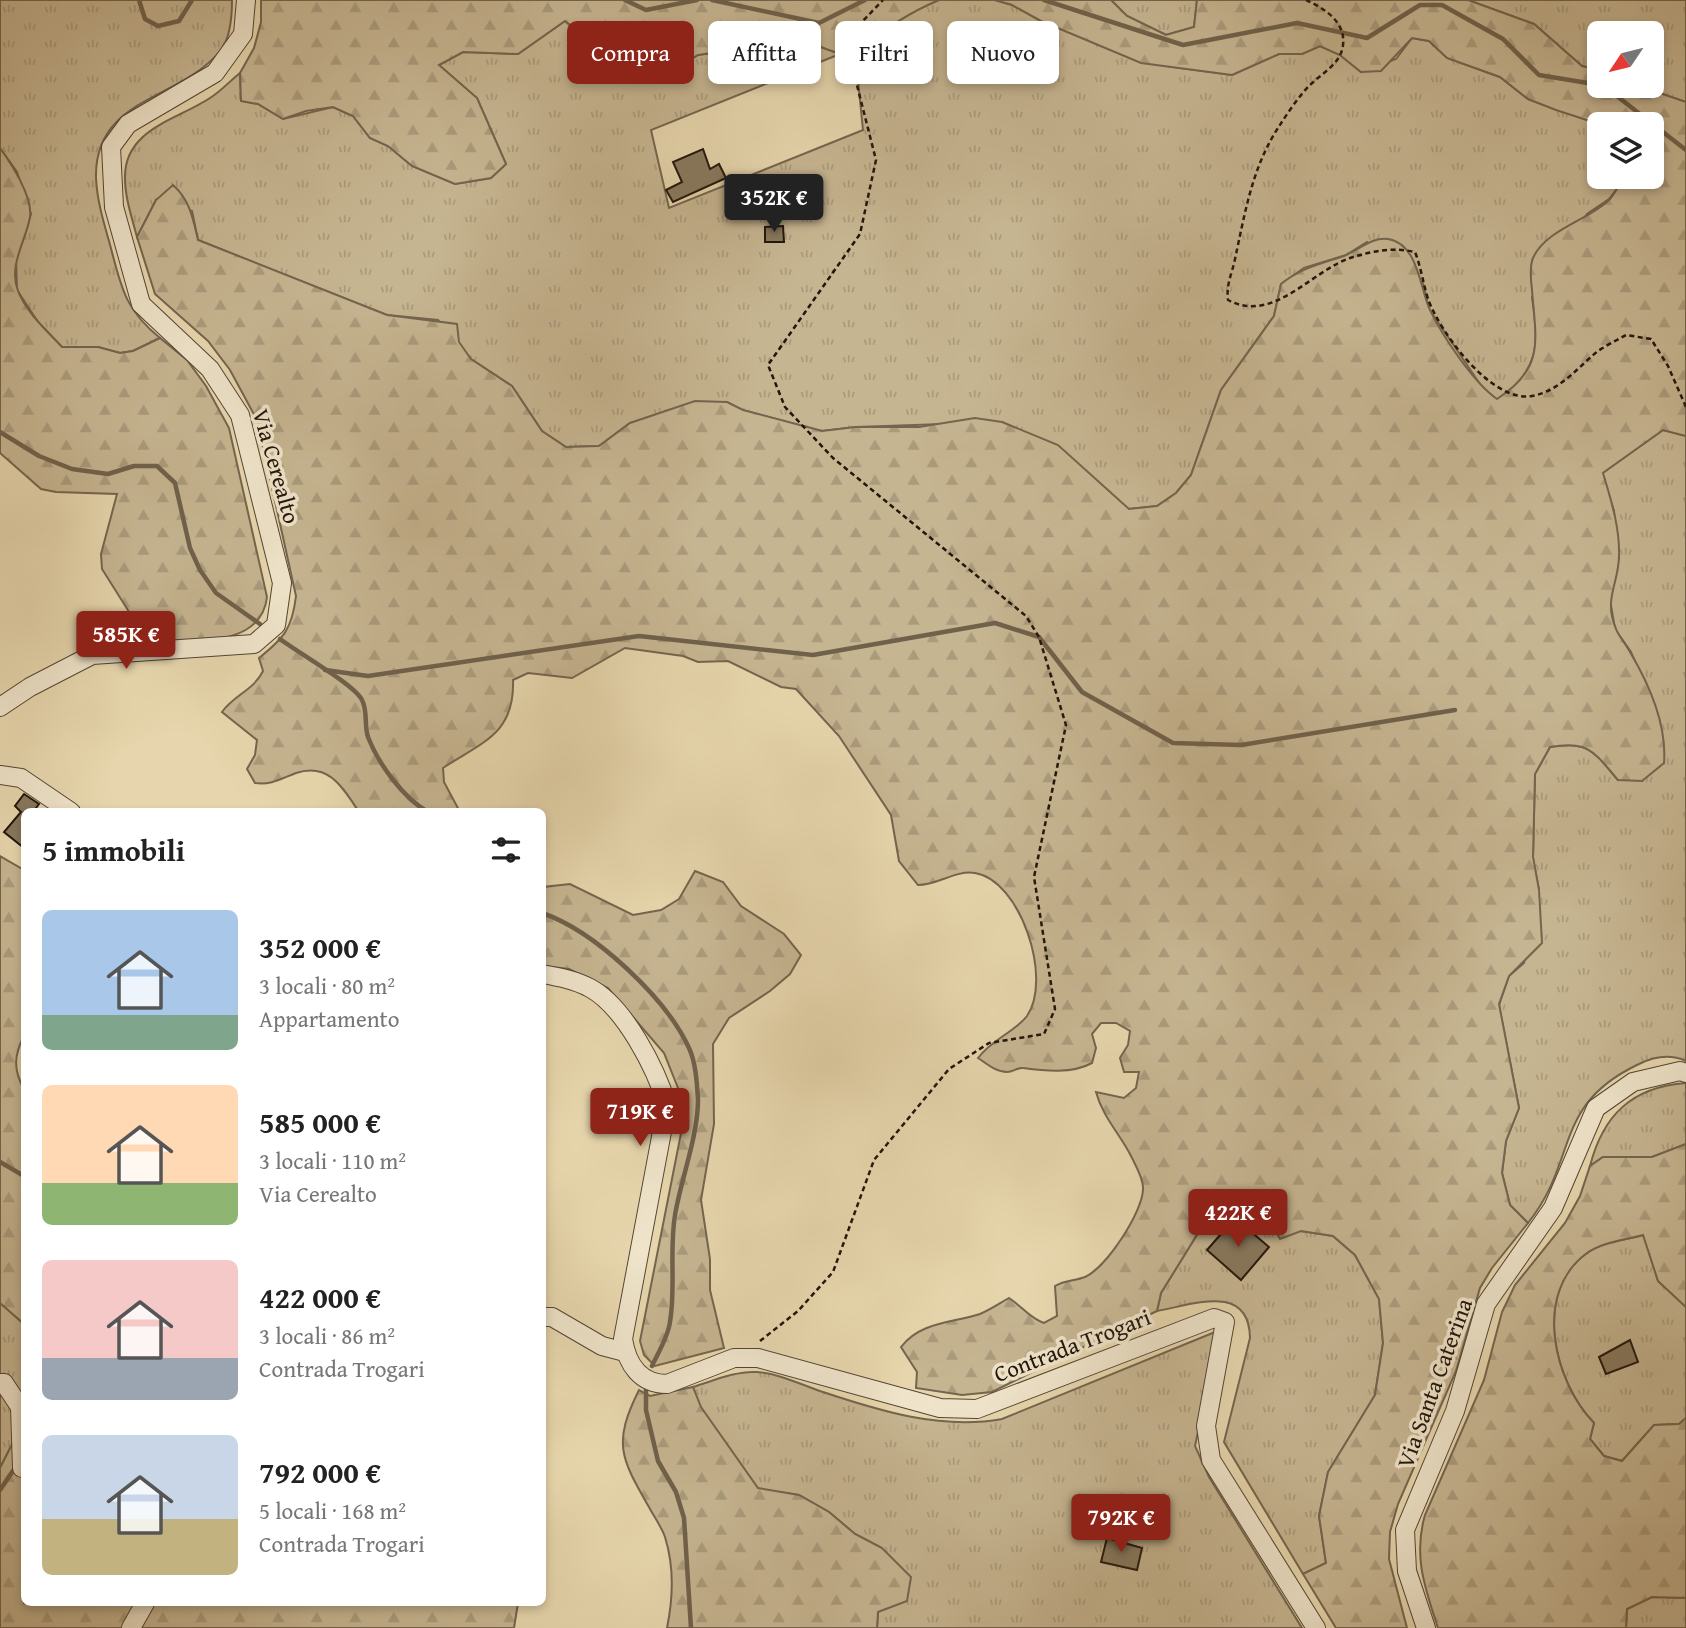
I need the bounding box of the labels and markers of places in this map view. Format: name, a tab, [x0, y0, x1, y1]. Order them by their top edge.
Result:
pin: 352K €	[717, 174, 831, 234]
pin: 585K €	[69, 612, 183, 671]
pin: 719K €	[583, 1088, 697, 1148]
pin: 422K €	[1181, 1190, 1295, 1249]
pin: 792K €	[1064, 1494, 1178, 1554]

